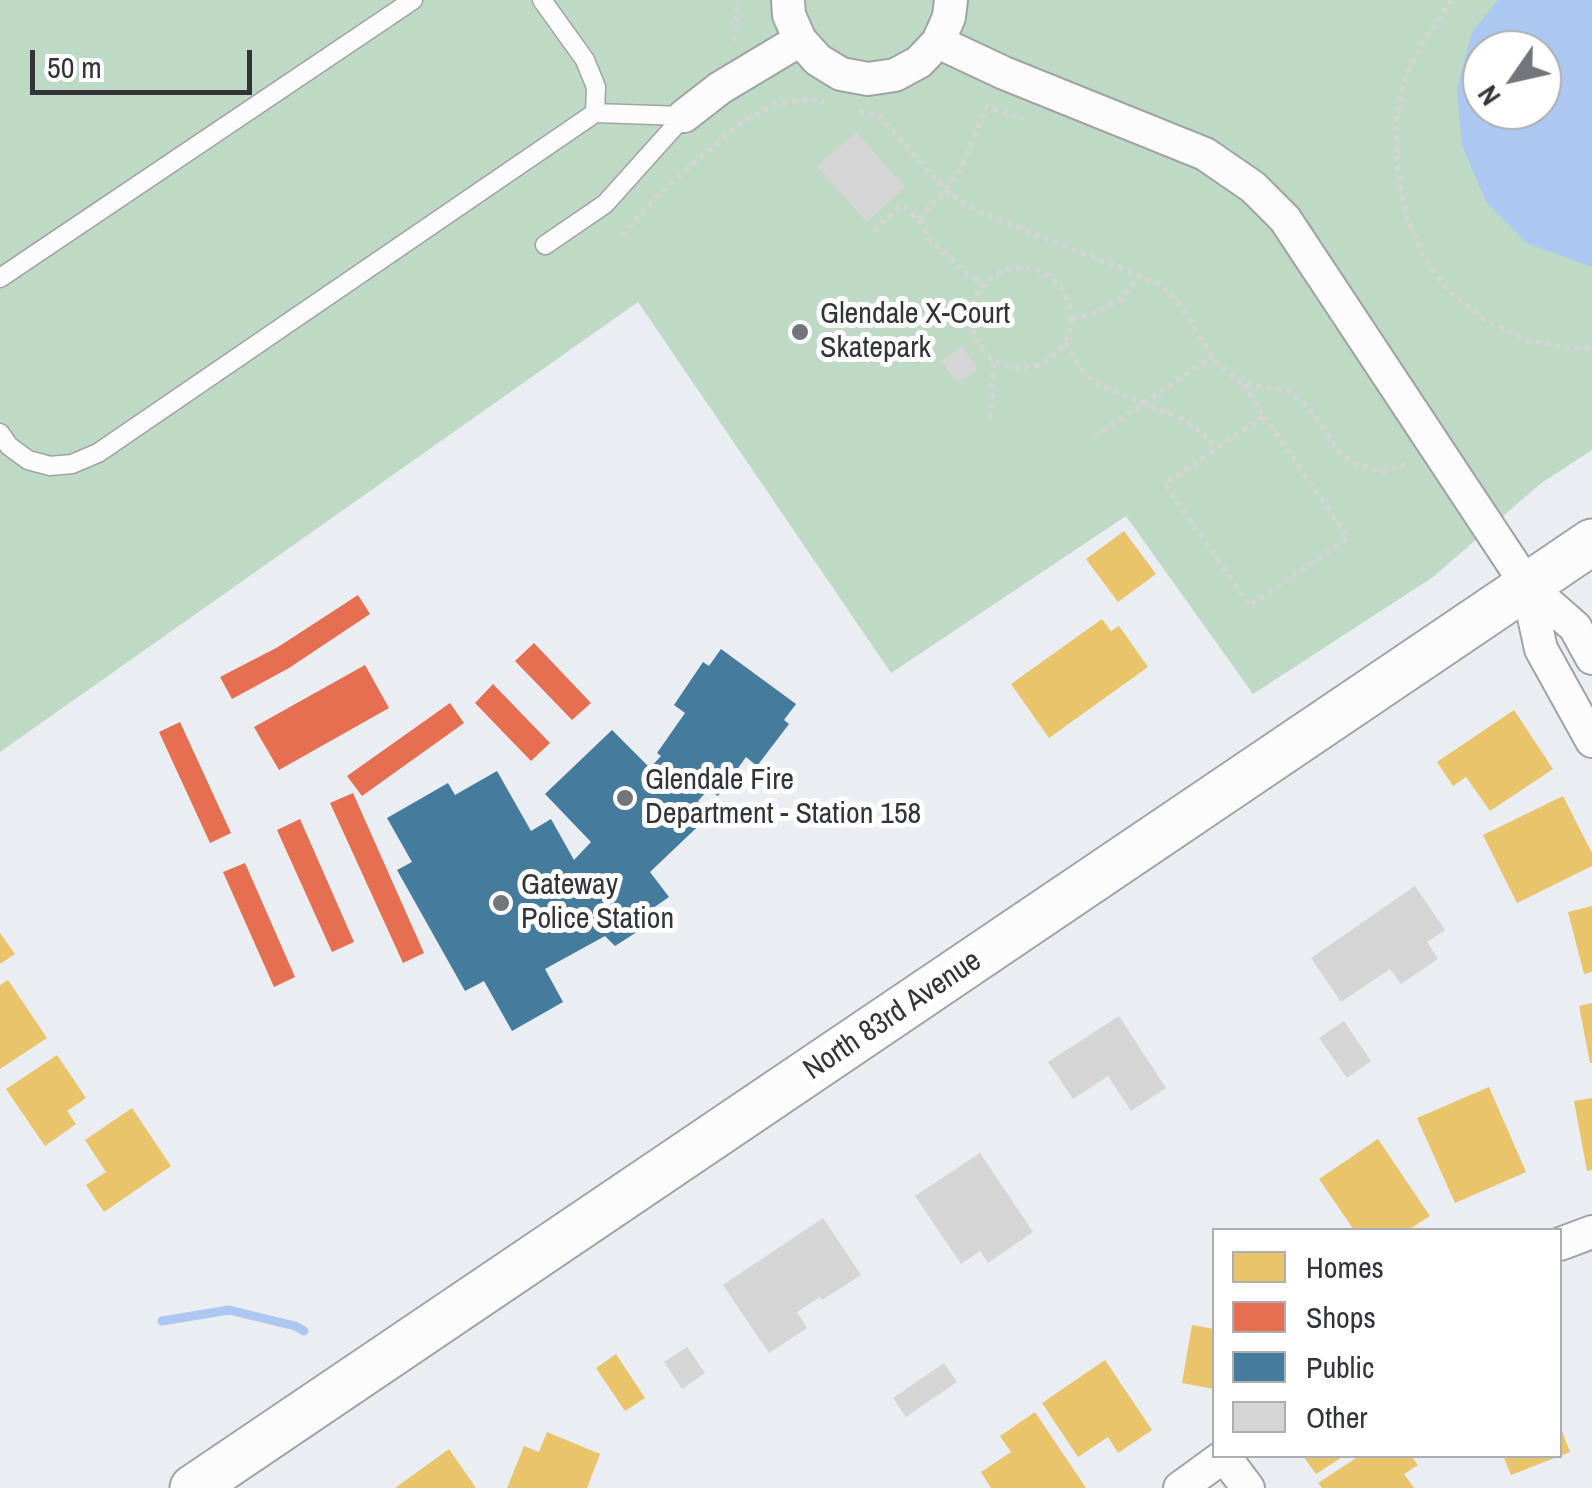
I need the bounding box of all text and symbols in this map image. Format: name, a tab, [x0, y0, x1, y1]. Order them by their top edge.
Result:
scale bar	[35, 30, 258, 92]
north arrow	[1462, 30, 1562, 130]
text: 50 m	[47, 47, 102, 87]
text: N	[1468, 78, 1509, 113]
place label: Glendale X-Court Skatepark	[820, 297, 1010, 368]
marker: Glendale X-Court Skatepark	[789, 321, 811, 343]
place label: Glendale Fire Department - Station 158	[645, 763, 921, 834]
marker: Glendale Fire Department - Station 158	[614, 787, 636, 809]
place label: Gateway Police Station	[521, 868, 674, 938]
marker: Gateway Police Station	[490, 892, 512, 914]
street label: North 83rd Avenue	[798, 943, 988, 1089]
legend	[1212, 1228, 1562, 1458]
text: Homes	[1306, 1247, 1384, 1287]
text: Shops	[1306, 1297, 1376, 1337]
text: Public	[1306, 1347, 1374, 1387]
text: Other	[1306, 1397, 1368, 1437]

